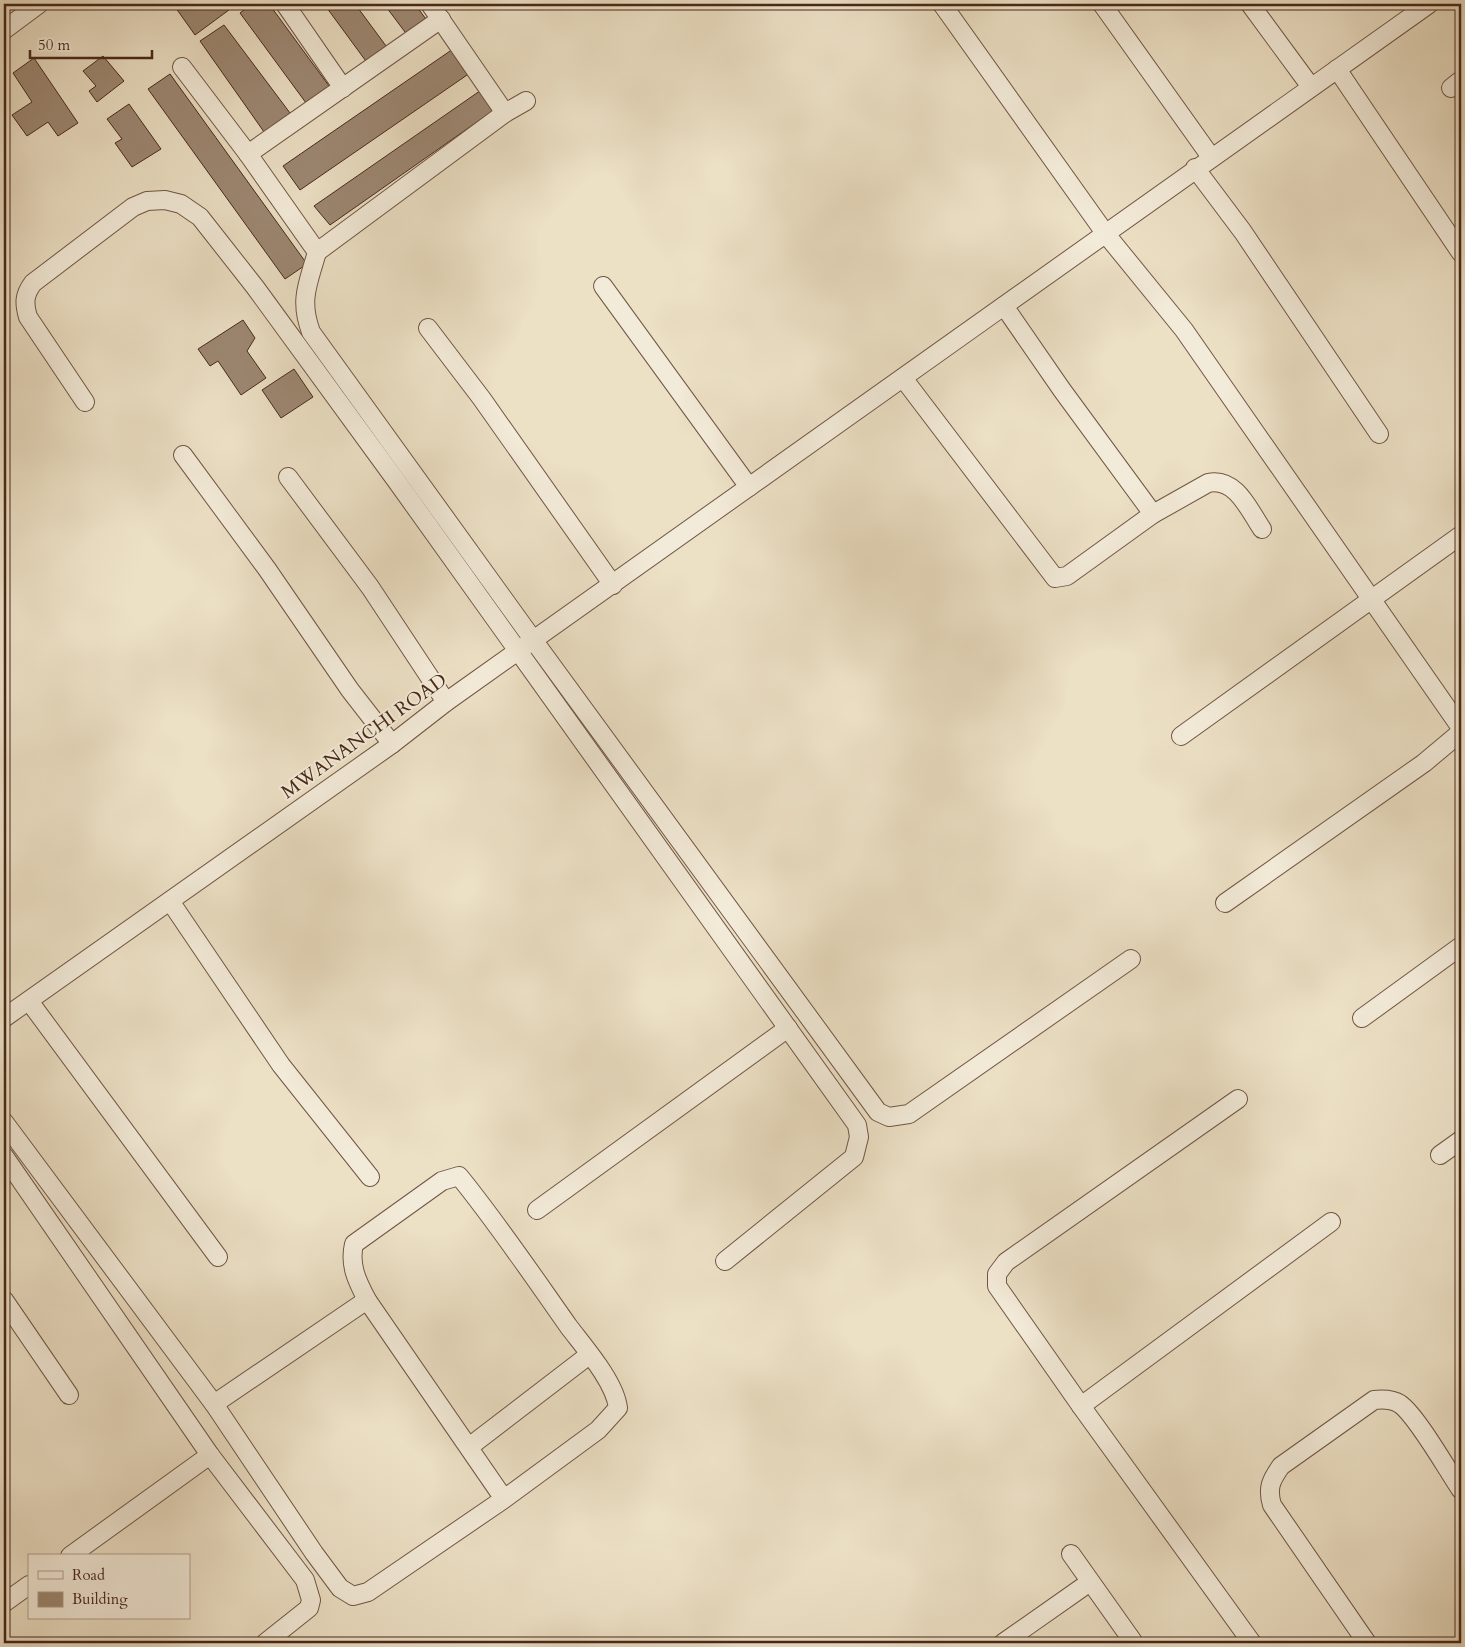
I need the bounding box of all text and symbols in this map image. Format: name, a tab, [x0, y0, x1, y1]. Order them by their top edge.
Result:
scale bar	[30, 28, 152, 60]
text: 50 m	[38, 35, 70, 55]
street label: MWANANCHI ROAD	[276, 667, 452, 805]
legend	[28, 1554, 190, 1620]
text: Road	[72, 1565, 105, 1585]
text: Building	[72, 1589, 128, 1609]

